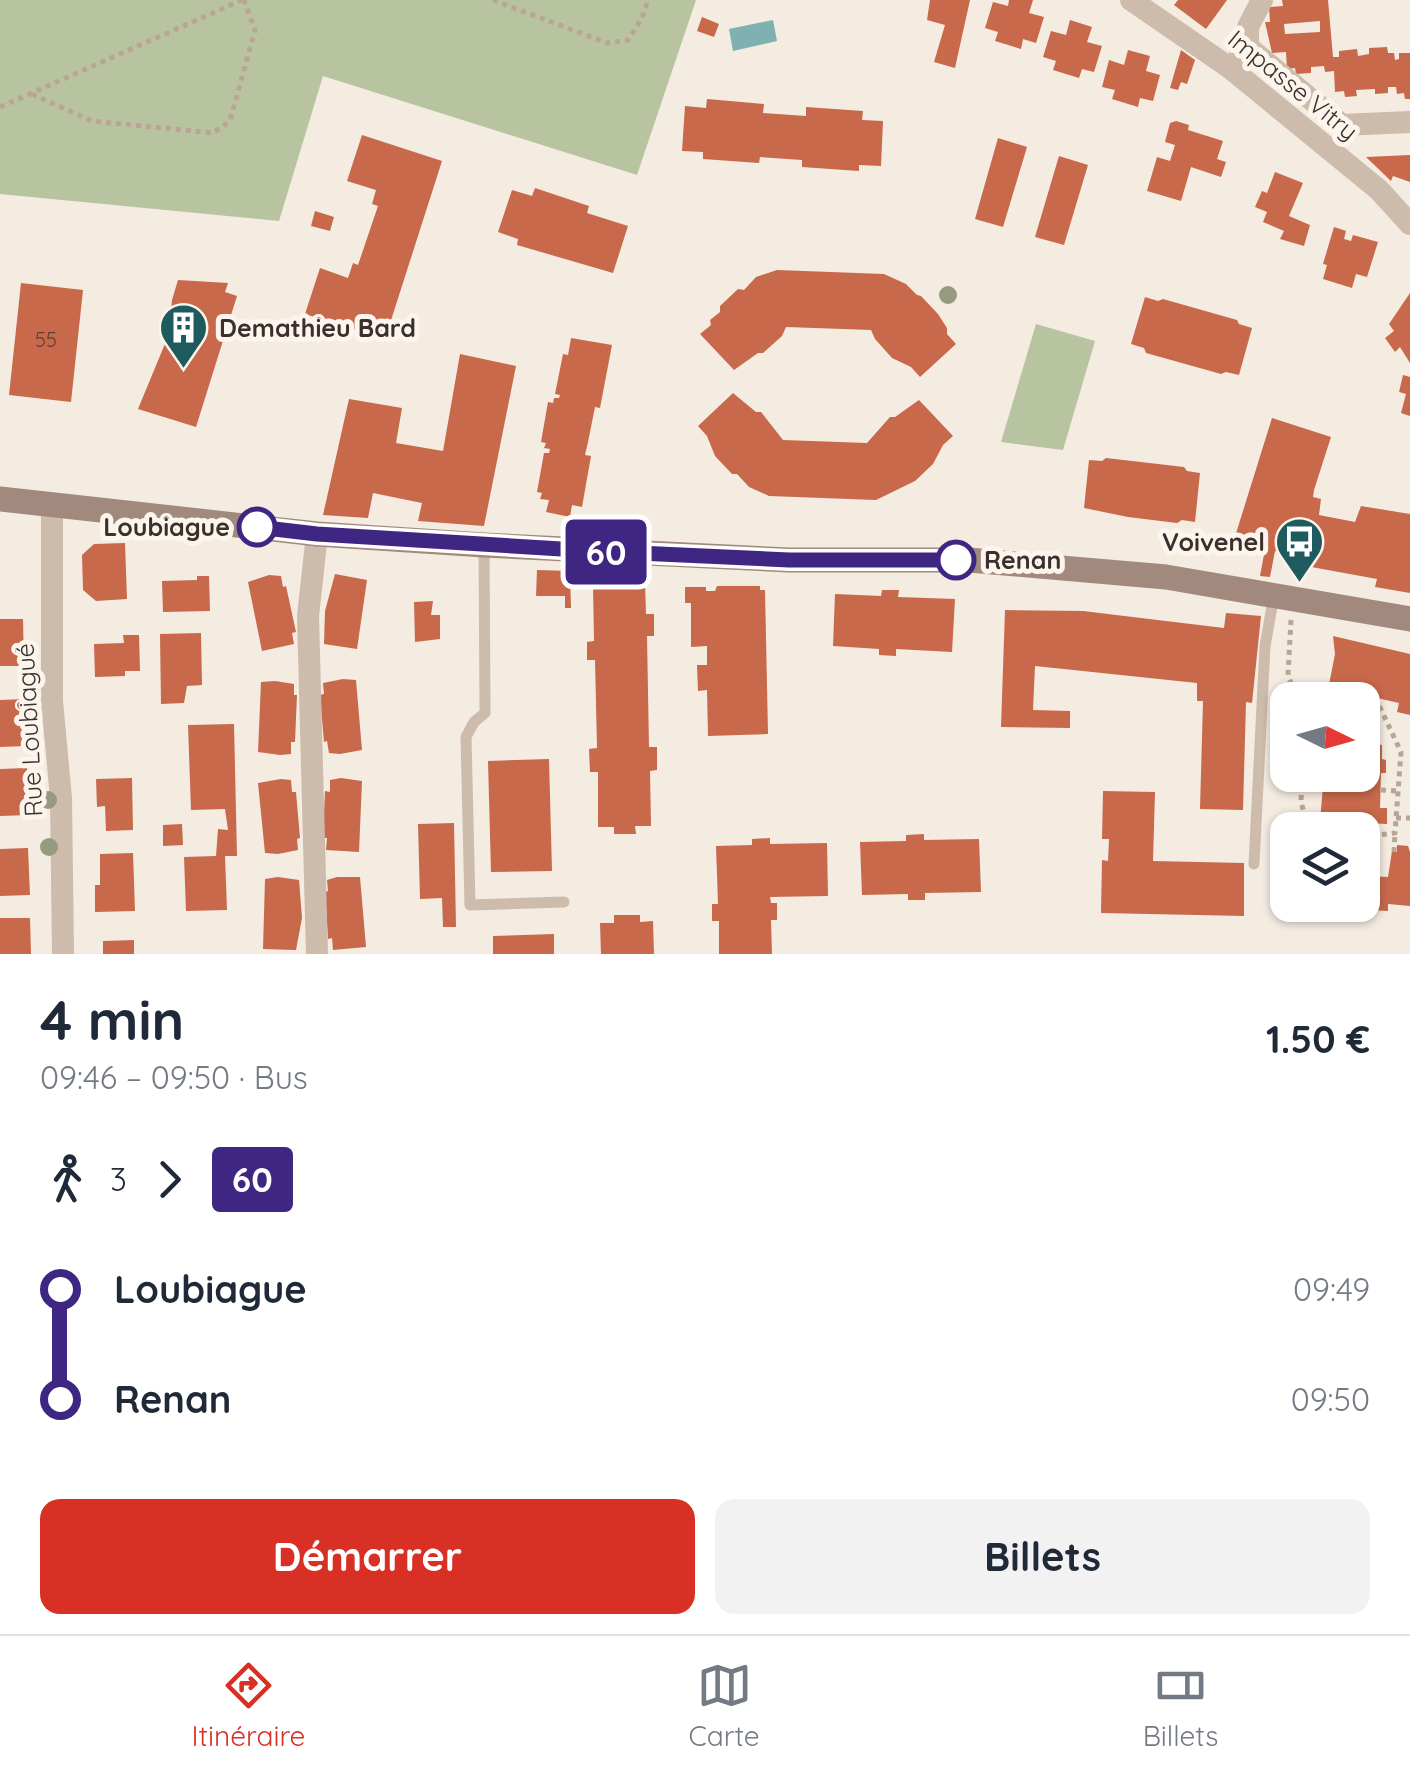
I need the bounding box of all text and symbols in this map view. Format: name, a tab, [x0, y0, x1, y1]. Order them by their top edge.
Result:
street label: Impasse Vitry	[1222, 23, 1364, 146]
building icon: Demathieu Bard	[158, 302, 210, 370]
place label: Demathieu Bard	[219, 312, 416, 343]
house number: 55	[35, 327, 57, 352]
marker: Loubiague	[238, 508, 276, 546]
place label: Loubiague	[103, 511, 230, 542]
bus stop icon: Voivenel	[1274, 516, 1326, 584]
line badge: 60	[561, 520, 651, 584]
place label: Voivenel	[1162, 526, 1265, 557]
text: 60	[586, 530, 626, 574]
marker: Renan	[937, 541, 975, 579]
place label: Renan	[984, 544, 1061, 575]
street label: Rue Loubiagué	[8, 642, 49, 818]
north arrow	[1270, 682, 1380, 792]
map controls	[1270, 682, 1380, 922]
button: layers	[1270, 812, 1380, 922]
text: 4 min	[40, 985, 184, 1054]
text: 1.50 €	[1266, 1015, 1370, 1063]
text: 09:46 – 09:50 · Bus	[40, 1057, 308, 1097]
icon: walk	[40, 1152, 95, 1207]
icon: forward	[142, 1152, 197, 1207]
text: 60	[232, 1157, 273, 1201]
text: 3	[110, 1159, 127, 1199]
text: Loubiague	[114, 1265, 307, 1313]
text: 09:49	[1293, 1269, 1370, 1309]
text: Renan	[114, 1375, 232, 1423]
text: 09:50	[1291, 1379, 1370, 1419]
button: Démarrer	[40, 1499, 695, 1614]
button: Billets	[715, 1499, 1370, 1614]
tab: Itinéraire	[192, 1658, 305, 1753]
tab: Carte	[688, 1658, 760, 1753]
tab: Billets	[1143, 1658, 1218, 1753]

